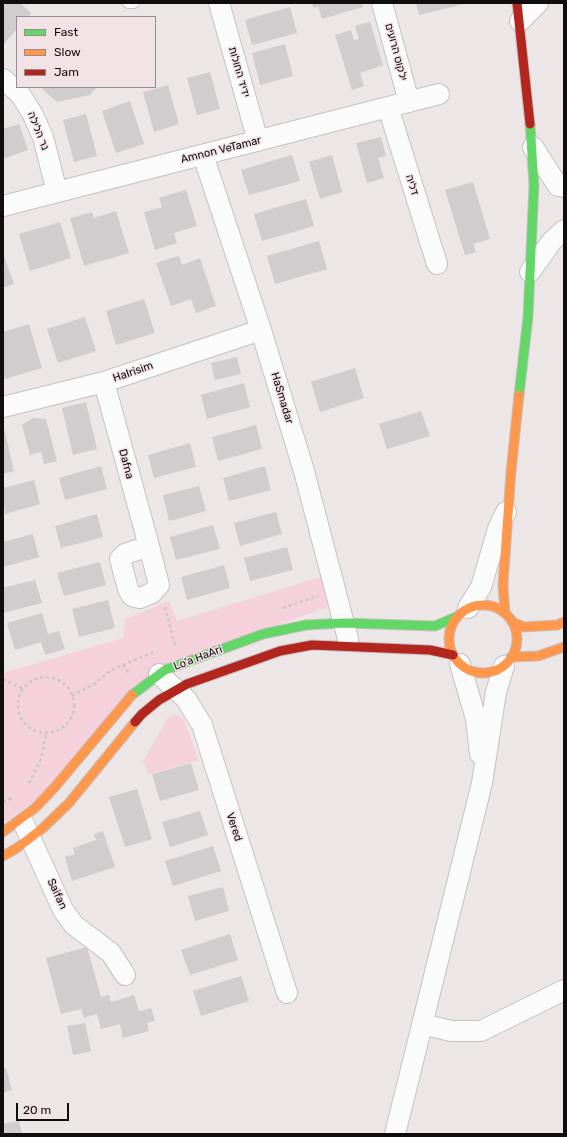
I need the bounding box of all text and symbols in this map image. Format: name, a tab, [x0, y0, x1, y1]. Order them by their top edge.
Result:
legend	[16, 16, 156, 88]
street label: ילקוט הרועים	[382, 22, 410, 82]
text: Fast	[54, 25, 78, 39]
text: Slow	[54, 45, 81, 59]
street label: ידיד החולות	[225, 45, 253, 99]
text: Jam	[54, 65, 79, 79]
street label: נר הלילה	[24, 110, 52, 152]
street label: Amnon VeTamar	[179, 134, 263, 166]
street label: דליה	[403, 173, 421, 197]
street label: HaIrisim	[111, 359, 155, 385]
street label: HaSmadar	[268, 371, 296, 425]
street label: Dafna	[116, 448, 136, 480]
street label: Lo'a HaAri	[172, 643, 224, 673]
street label: Vered	[223, 811, 245, 843]
street label: Saifan	[44, 876, 70, 912]
scale bar	[18, 1095, 71, 1121]
text: 20 m	[23, 1103, 51, 1117]

